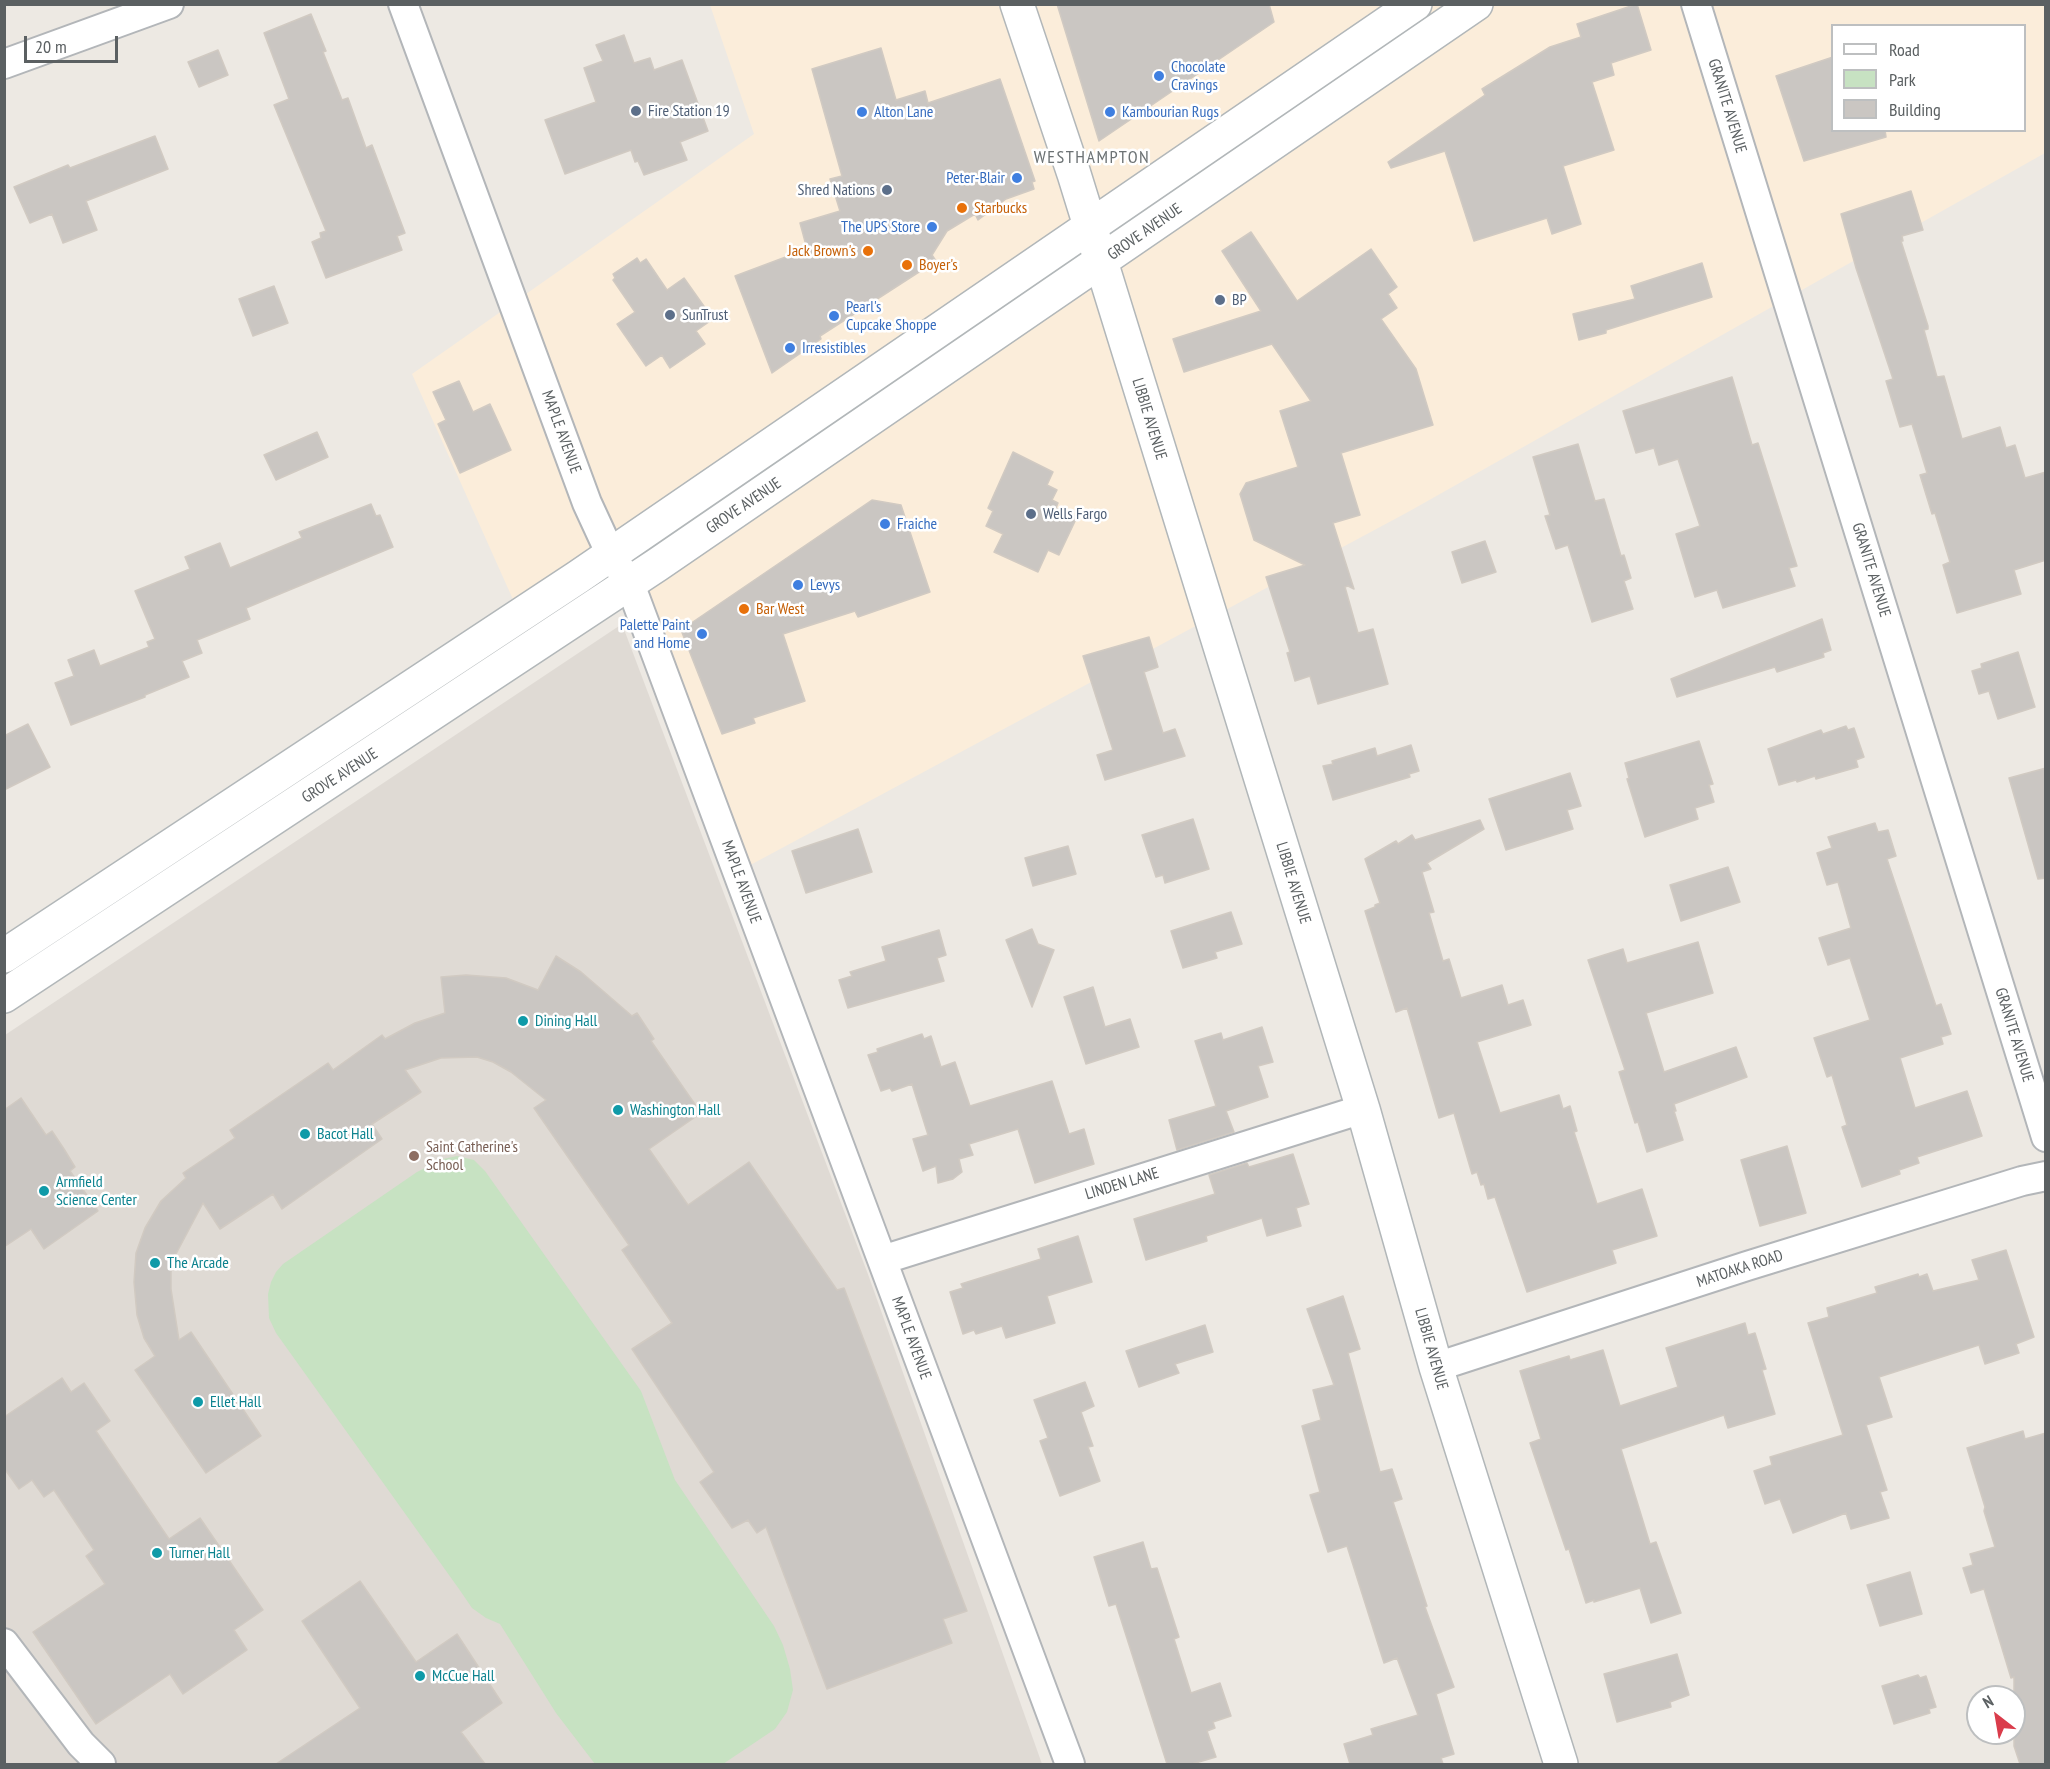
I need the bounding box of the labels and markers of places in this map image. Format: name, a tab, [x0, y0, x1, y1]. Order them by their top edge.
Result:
place label: Chocolate Cravings	[1171, 57, 1226, 95]
marker: Chocolate Cravings	[1152, 69, 1166, 83]
place label: Fire Station 19	[648, 101, 730, 121]
place label: Alton Lane	[874, 102, 933, 122]
place label: Kambourian Rugs	[1122, 102, 1219, 122]
marker: Fire Station 19	[629, 104, 643, 118]
marker: Alton Lane	[855, 105, 869, 119]
marker: Kambourian Rugs	[1103, 105, 1117, 119]
place label: Peter-Blair	[946, 168, 1005, 188]
marker: Peter-Blair	[1010, 171, 1024, 185]
place label: Shred Nations	[798, 180, 875, 200]
marker: Shred Nations	[880, 183, 894, 197]
place label: Starbucks	[974, 198, 1027, 218]
marker: Starbucks	[955, 201, 969, 215]
place label: The UPS Store	[841, 217, 920, 237]
marker: The UPS Store	[925, 220, 939, 234]
place label: Jack Brown's	[788, 241, 856, 261]
marker: Jack Brown's	[861, 244, 875, 258]
place label: Boyer's	[919, 255, 958, 275]
marker: Boyer's	[900, 258, 914, 272]
place label: BP	[1232, 290, 1247, 310]
marker: BP	[1213, 293, 1227, 307]
place label: Pearl's Cupcake Shoppe	[846, 297, 936, 335]
place label: SunTrust	[682, 305, 728, 325]
marker: SunTrust	[663, 308, 677, 322]
marker: Pearl's Cupcake Shoppe	[827, 309, 841, 323]
place label: Irresistibles	[802, 338, 866, 358]
marker: Irresistibles	[783, 341, 797, 355]
place label: Wells Fargo	[1043, 504, 1107, 524]
marker: Wells Fargo	[1024, 507, 1038, 521]
place label: Fraiche	[897, 514, 937, 534]
marker: Fraiche	[878, 517, 892, 531]
place label: Levys	[810, 575, 840, 595]
marker: Levys	[791, 578, 805, 592]
place label: Bar West	[756, 599, 804, 619]
marker: Bar West	[737, 602, 751, 616]
place label: Palette Paint and Home	[620, 615, 690, 653]
marker: Palette Paint and Home	[695, 627, 709, 641]
place label: Dining Hall	[535, 1011, 597, 1031]
marker: Dining Hall	[516, 1014, 530, 1028]
place label: Washington Hall	[630, 1100, 720, 1120]
marker: Washington Hall	[611, 1103, 625, 1117]
place label: Bacot Hall	[317, 1124, 373, 1144]
marker: Bacot Hall	[298, 1127, 312, 1141]
place label: Saint Catherine's School	[426, 1137, 518, 1175]
marker: Saint Catherine's School	[407, 1149, 421, 1163]
place label: Armfield Science Center	[56, 1172, 137, 1210]
marker: Armfield Science Center	[37, 1184, 51, 1198]
place label: The Arcade	[167, 1253, 229, 1273]
marker: The Arcade	[148, 1256, 162, 1270]
place label: Ellet Hall	[210, 1392, 261, 1412]
marker: Ellet Hall	[191, 1395, 205, 1409]
place label: Turner Hall	[169, 1543, 230, 1563]
marker: Turner Hall	[150, 1546, 164, 1560]
place label: McCue Hall	[432, 1666, 494, 1686]
marker: McCue Hall	[413, 1669, 427, 1683]

